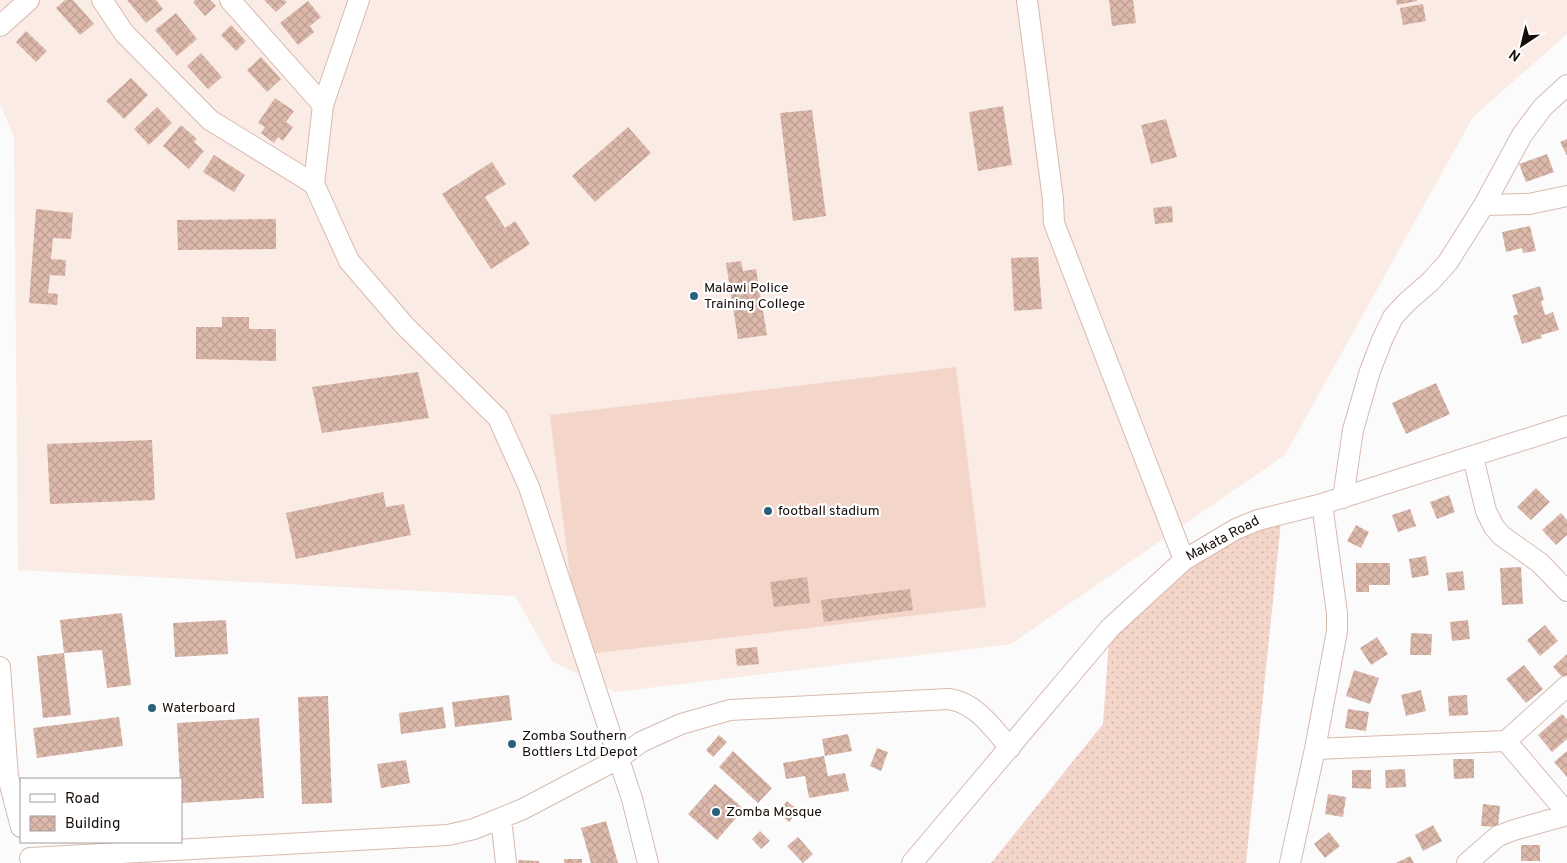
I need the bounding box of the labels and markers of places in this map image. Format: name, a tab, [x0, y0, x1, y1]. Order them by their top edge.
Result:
place label: Malawi Police Training College	[704, 280, 805, 313]
marker: Malawi Police Training College	[688, 290, 700, 302]
place label: football stadium	[778, 503, 880, 520]
marker: football stadium	[762, 505, 774, 517]
place label: Waterboard	[162, 700, 235, 717]
marker: Waterboard	[146, 702, 158, 714]
place label: Zomba Southern Bottlers Ltd Depot	[522, 728, 638, 761]
marker: Zomba Southern Bottlers Ltd Depot	[506, 738, 518, 750]
place label: Zomba Mosque	[726, 804, 822, 821]
marker: Zomba Mosque	[710, 806, 722, 818]

